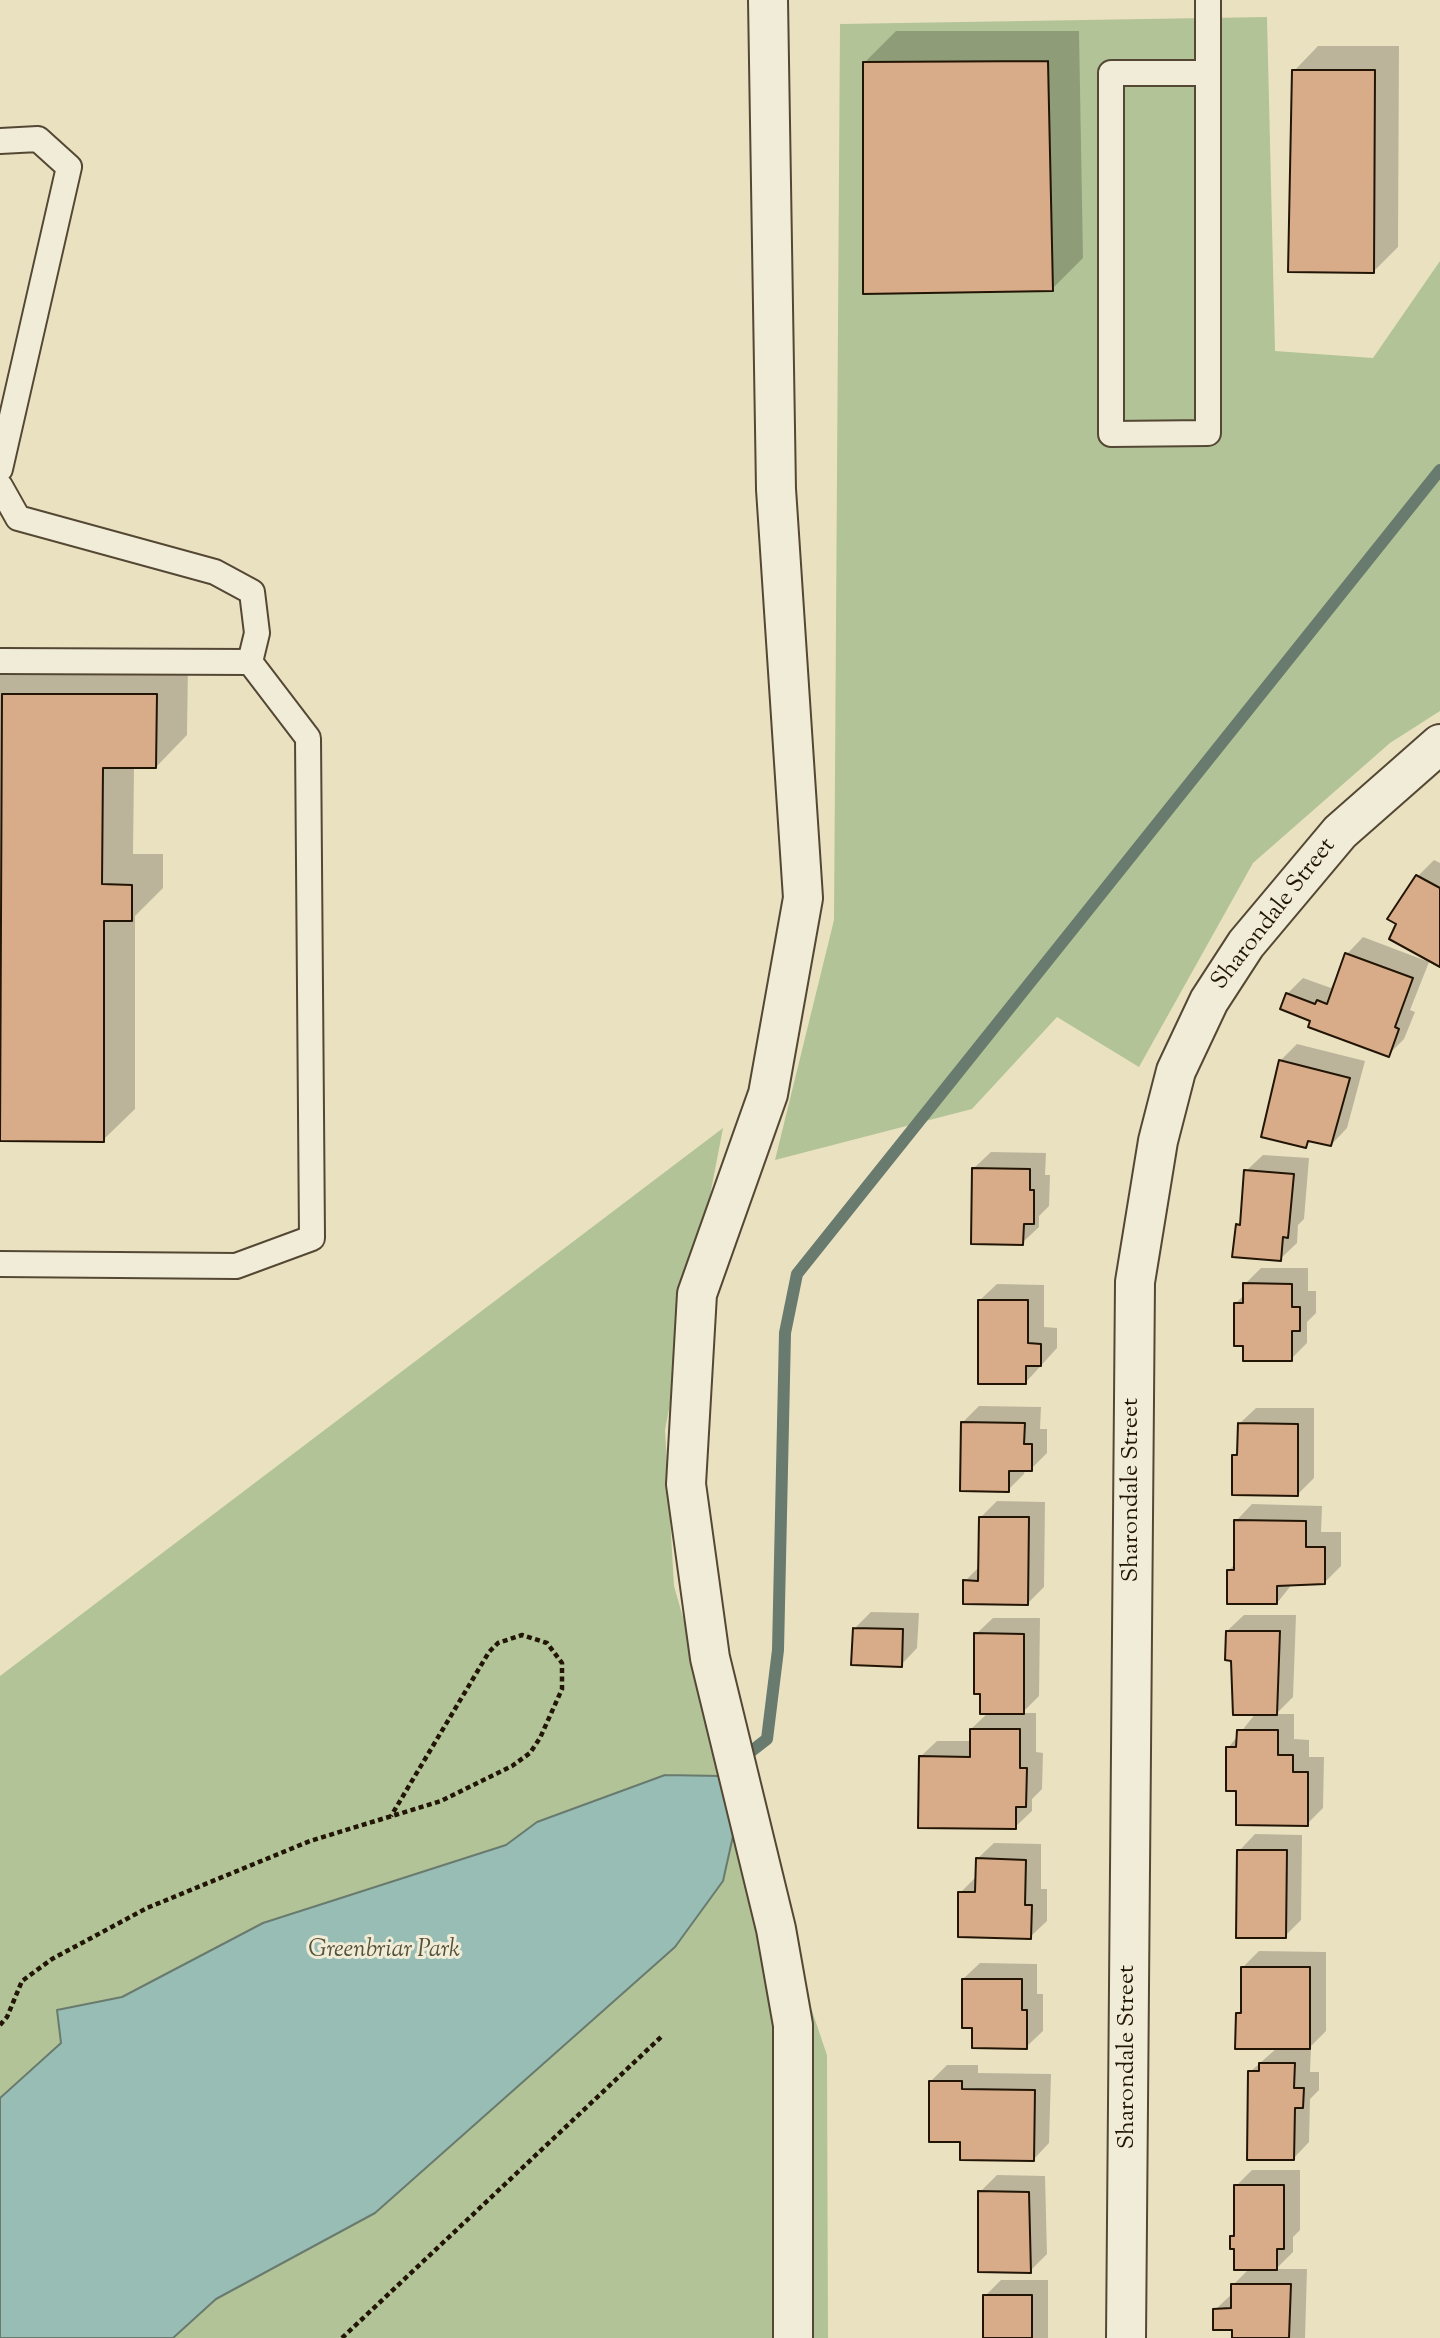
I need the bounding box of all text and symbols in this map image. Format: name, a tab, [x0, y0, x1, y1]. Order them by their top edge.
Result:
street label: Sharondale Street	[1207, 833, 1343, 997]
street label: Sharondale Street	[1119, 1398, 1147, 1582]
park label: Greenbriar Park	[308, 1938, 460, 1966]
street label: Sharondale Street	[1115, 1965, 1143, 2149]

